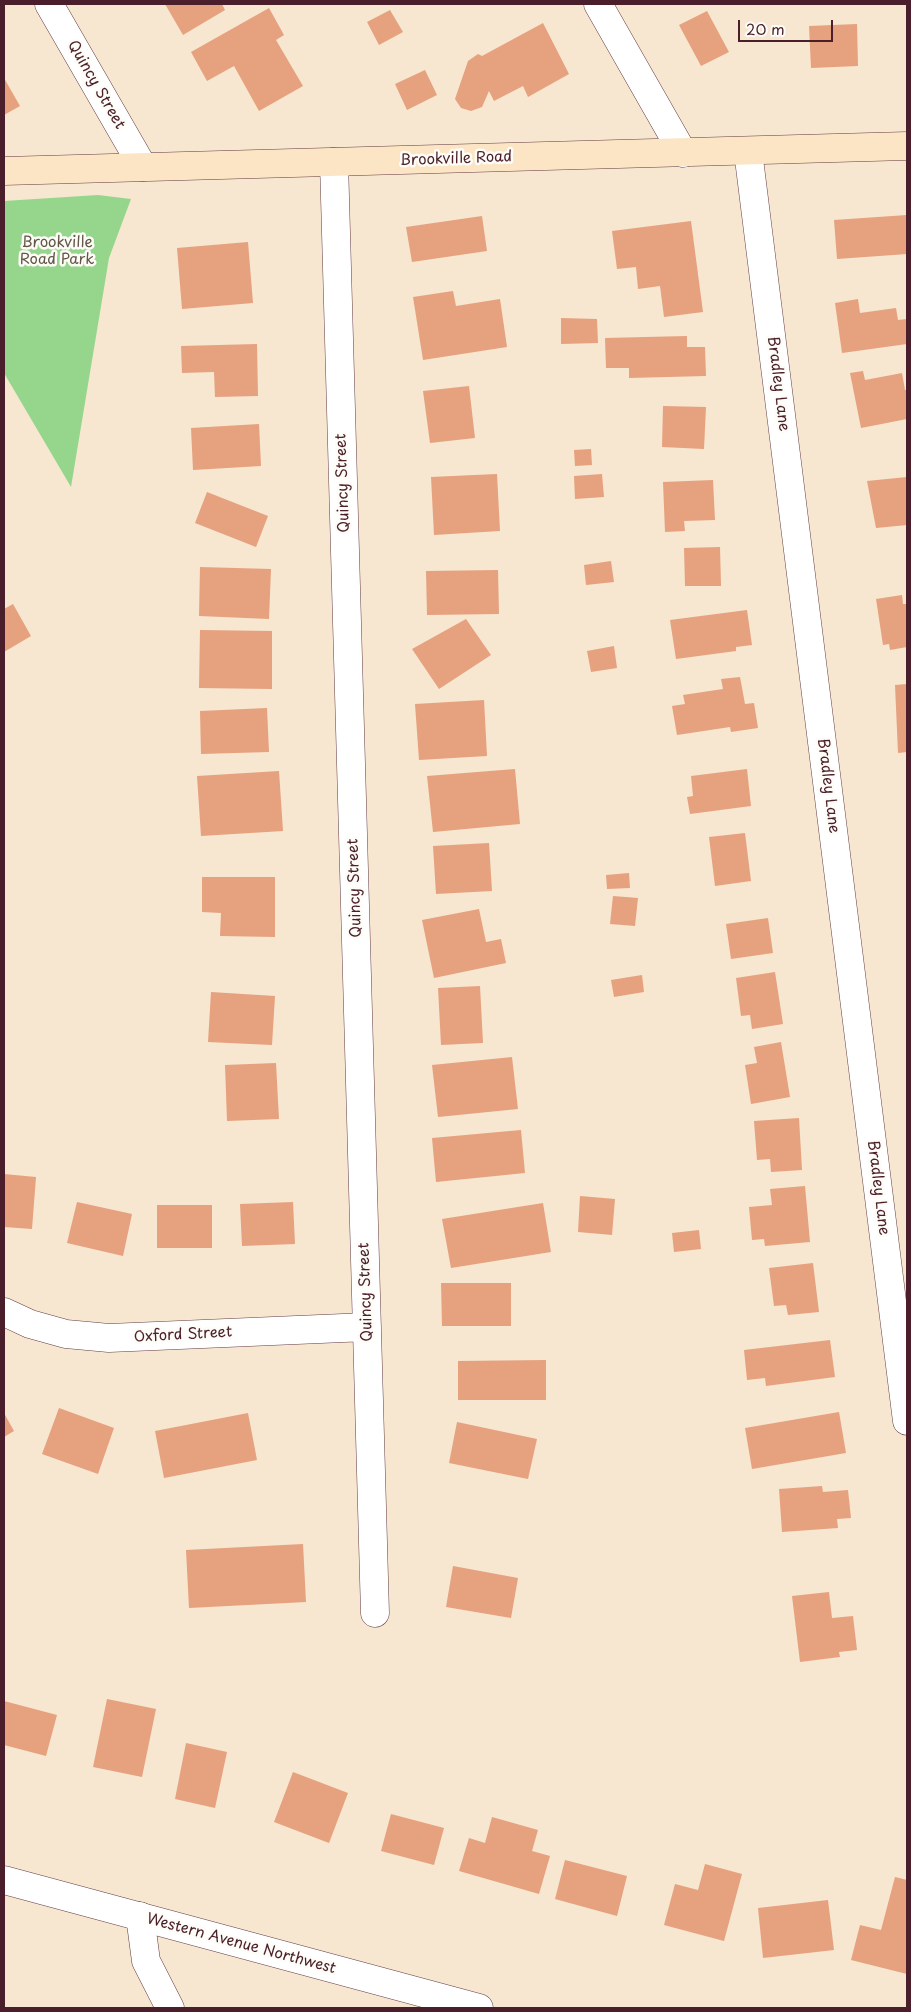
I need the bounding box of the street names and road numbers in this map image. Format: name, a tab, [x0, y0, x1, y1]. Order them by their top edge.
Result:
street label: Quincy Street	[63, 38, 129, 132]
street label: Brookville Road	[400, 148, 512, 170]
street label: Bradley Lane	[763, 335, 793, 433]
street label: Quincy Street	[332, 433, 354, 533]
street label: Bradley Lane	[813, 737, 843, 835]
street label: Quincy Street	[344, 838, 366, 938]
street label: Bradley Lane	[863, 1139, 893, 1237]
street label: Quincy Street	[355, 1242, 377, 1342]
street label: Oxford Street	[133, 1323, 233, 1347]
street label: Western Avenue Northwest	[144, 1910, 338, 1978]

